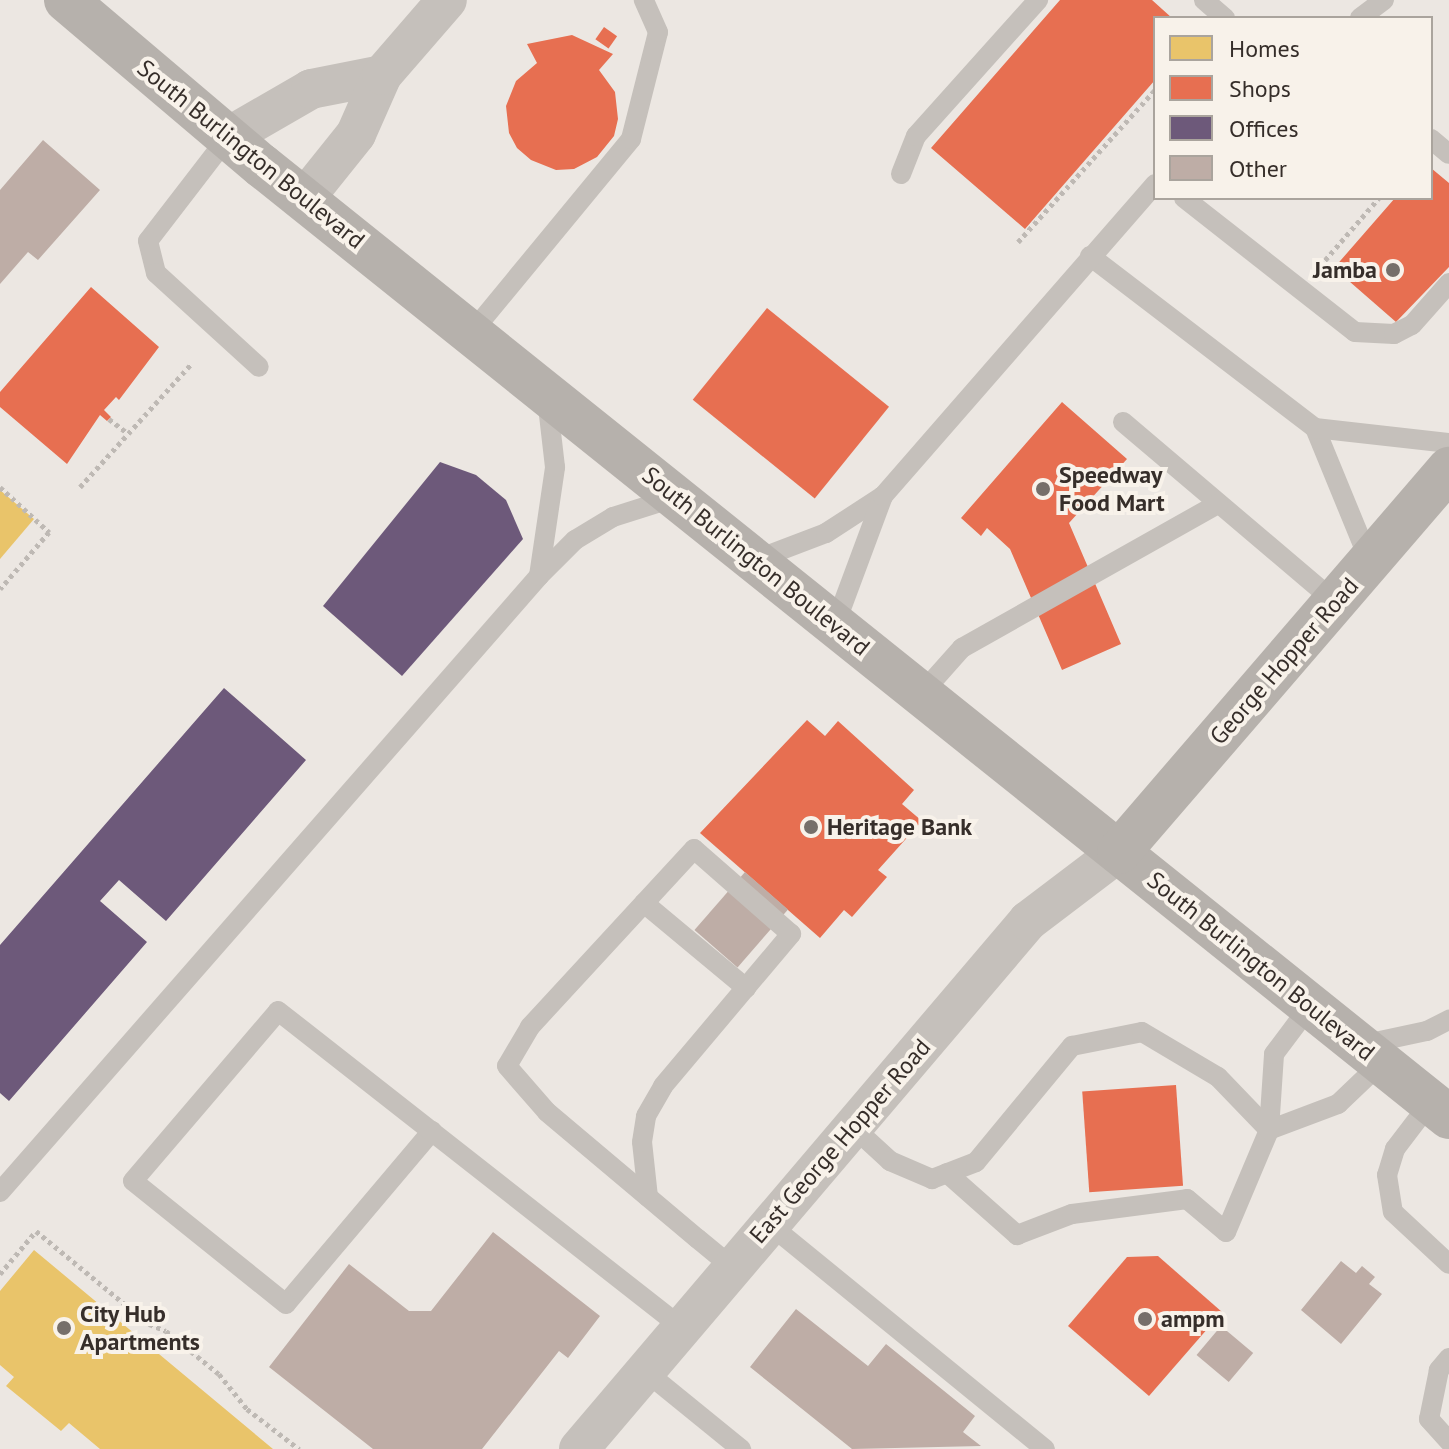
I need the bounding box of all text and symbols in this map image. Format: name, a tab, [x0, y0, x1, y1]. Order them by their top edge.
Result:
legend	[1153, 16, 1433, 200]
text: Homes	[1229, 33, 1300, 64]
street label: South Burlington Boulevard	[132, 53, 370, 255]
text: Shops	[1229, 73, 1291, 104]
text: Offices	[1229, 113, 1299, 144]
text: Other	[1229, 153, 1287, 184]
place label: Jamba	[1313, 256, 1377, 284]
marker: Jamba	[1384, 261, 1402, 279]
street label: South Burlington Boulevard	[637, 460, 875, 662]
place label: Speedway Food Mart	[1059, 461, 1165, 517]
marker: Speedway Food Mart	[1034, 480, 1052, 498]
street label: George Hopper Road	[1204, 572, 1364, 750]
place label: Heritage Bank	[827, 813, 972, 841]
marker: Heritage Bank	[802, 818, 820, 836]
street label: South Burlington Boulevard	[1142, 865, 1380, 1067]
street label: East George Hopper Road	[743, 1033, 937, 1249]
place label: City Hub Apartments	[80, 1300, 200, 1356]
place label: ampm	[1161, 1305, 1225, 1333]
marker: ampm	[1136, 1310, 1154, 1328]
marker: City Hub Apartments	[55, 1319, 73, 1337]

